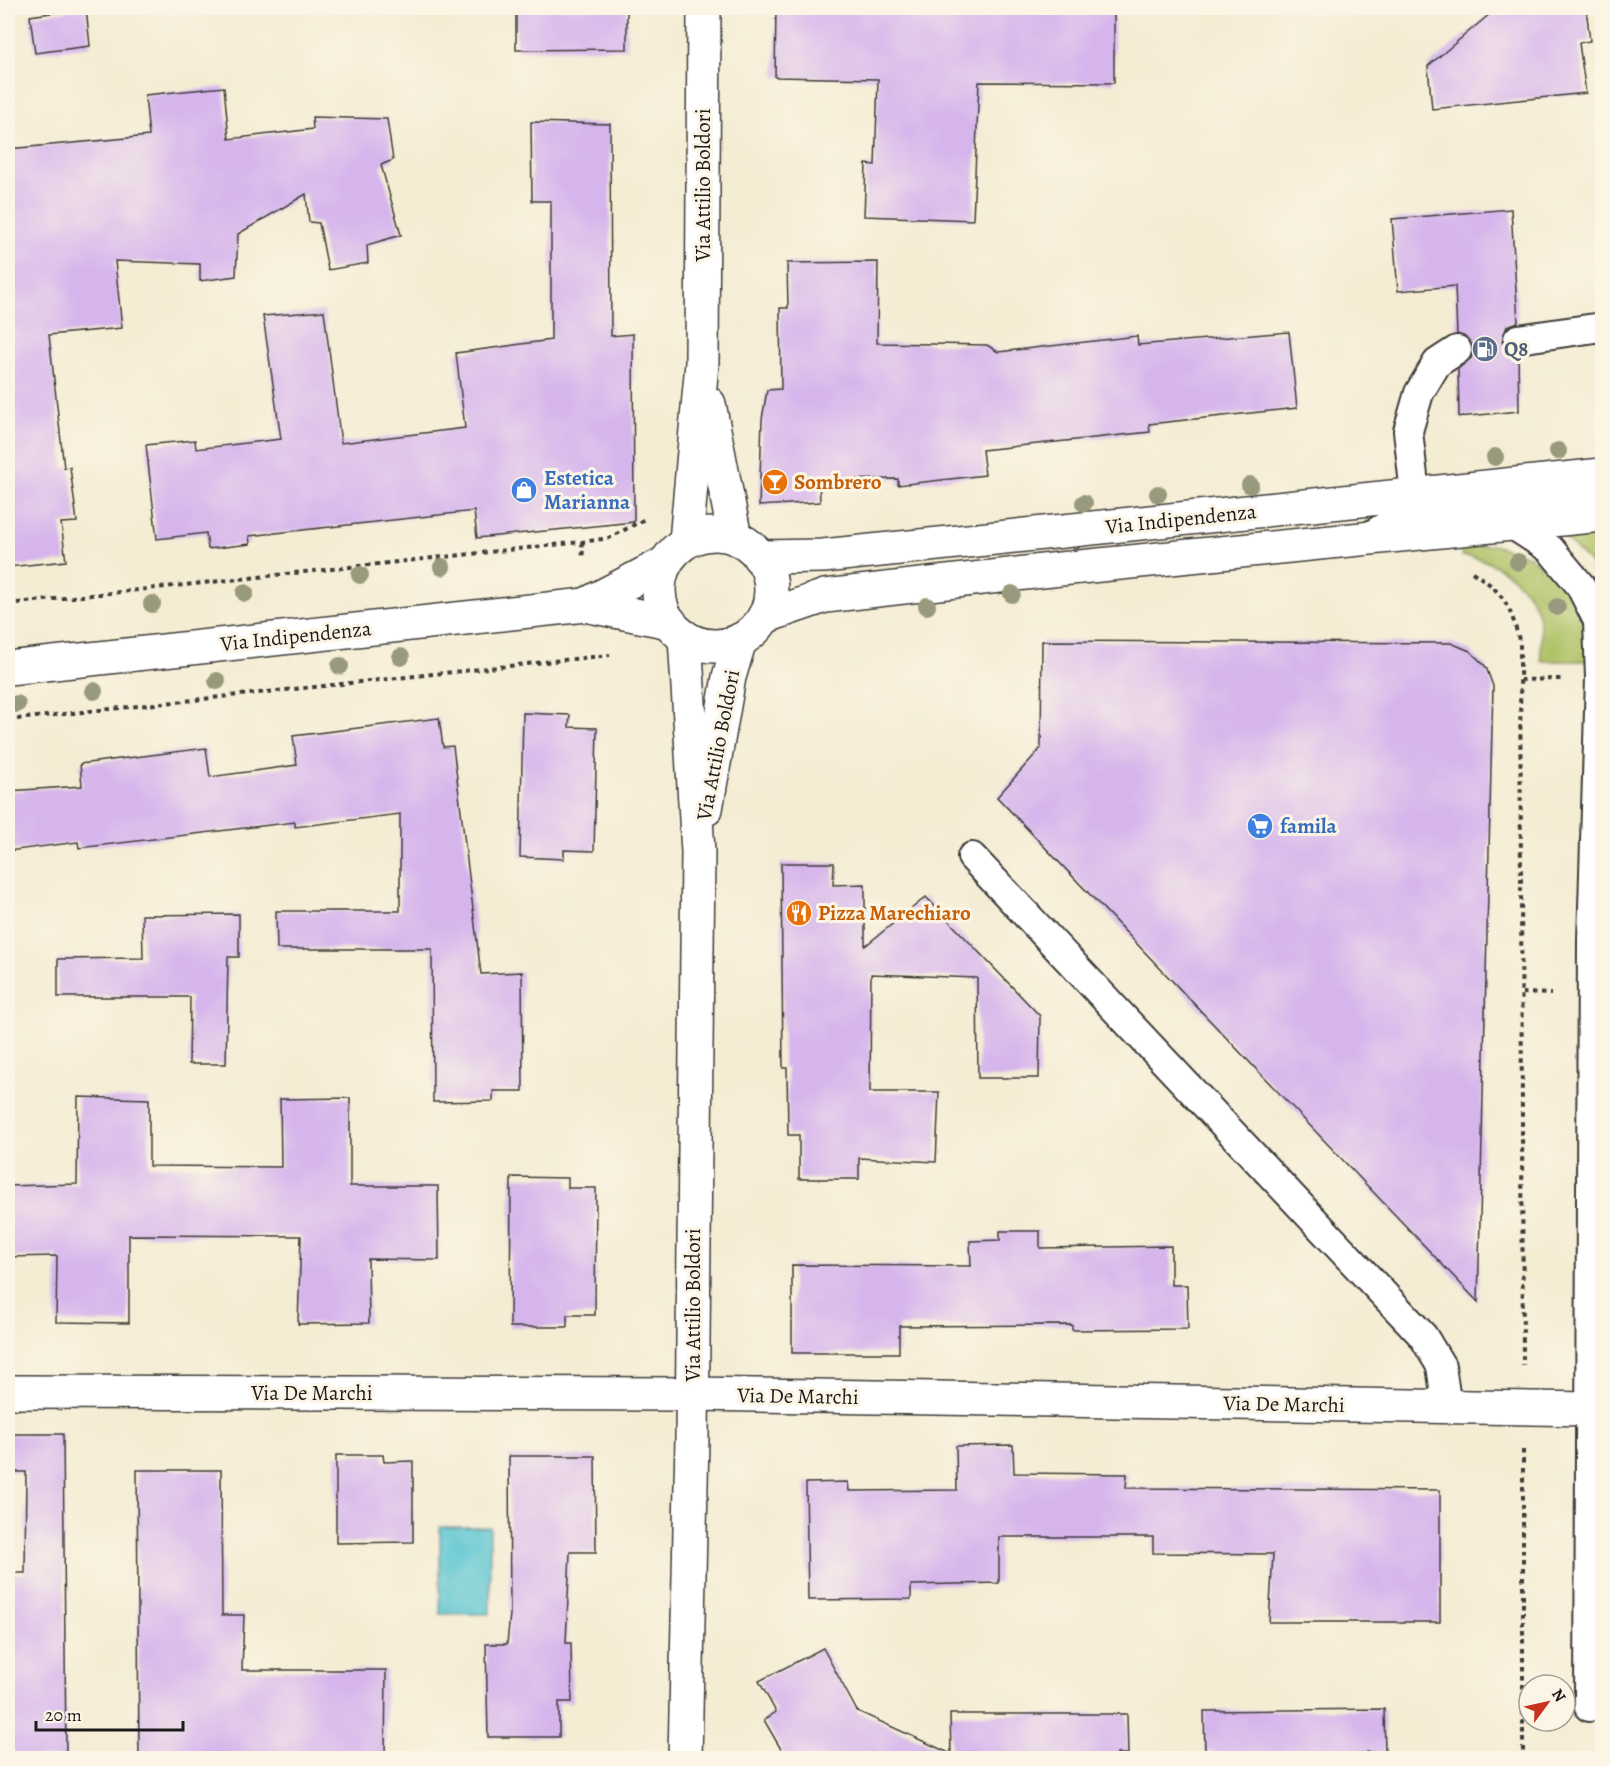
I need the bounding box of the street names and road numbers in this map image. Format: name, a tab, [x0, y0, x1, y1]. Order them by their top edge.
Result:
street label: Via Attilio Boldori	[689, 108, 717, 263]
street label: Via Indipendenza	[1103, 497, 1258, 541]
street label: Via Indipendenza	[218, 614, 373, 658]
street label: Via Attilio Boldori	[689, 667, 746, 824]
street label: Via Attilio Boldori	[679, 1228, 707, 1383]
street label: Via De Marchi	[250, 1379, 373, 1407]
street label: Via De Marchi	[736, 1381, 859, 1411]
street label: Via De Marchi	[1222, 1389, 1345, 1419]

